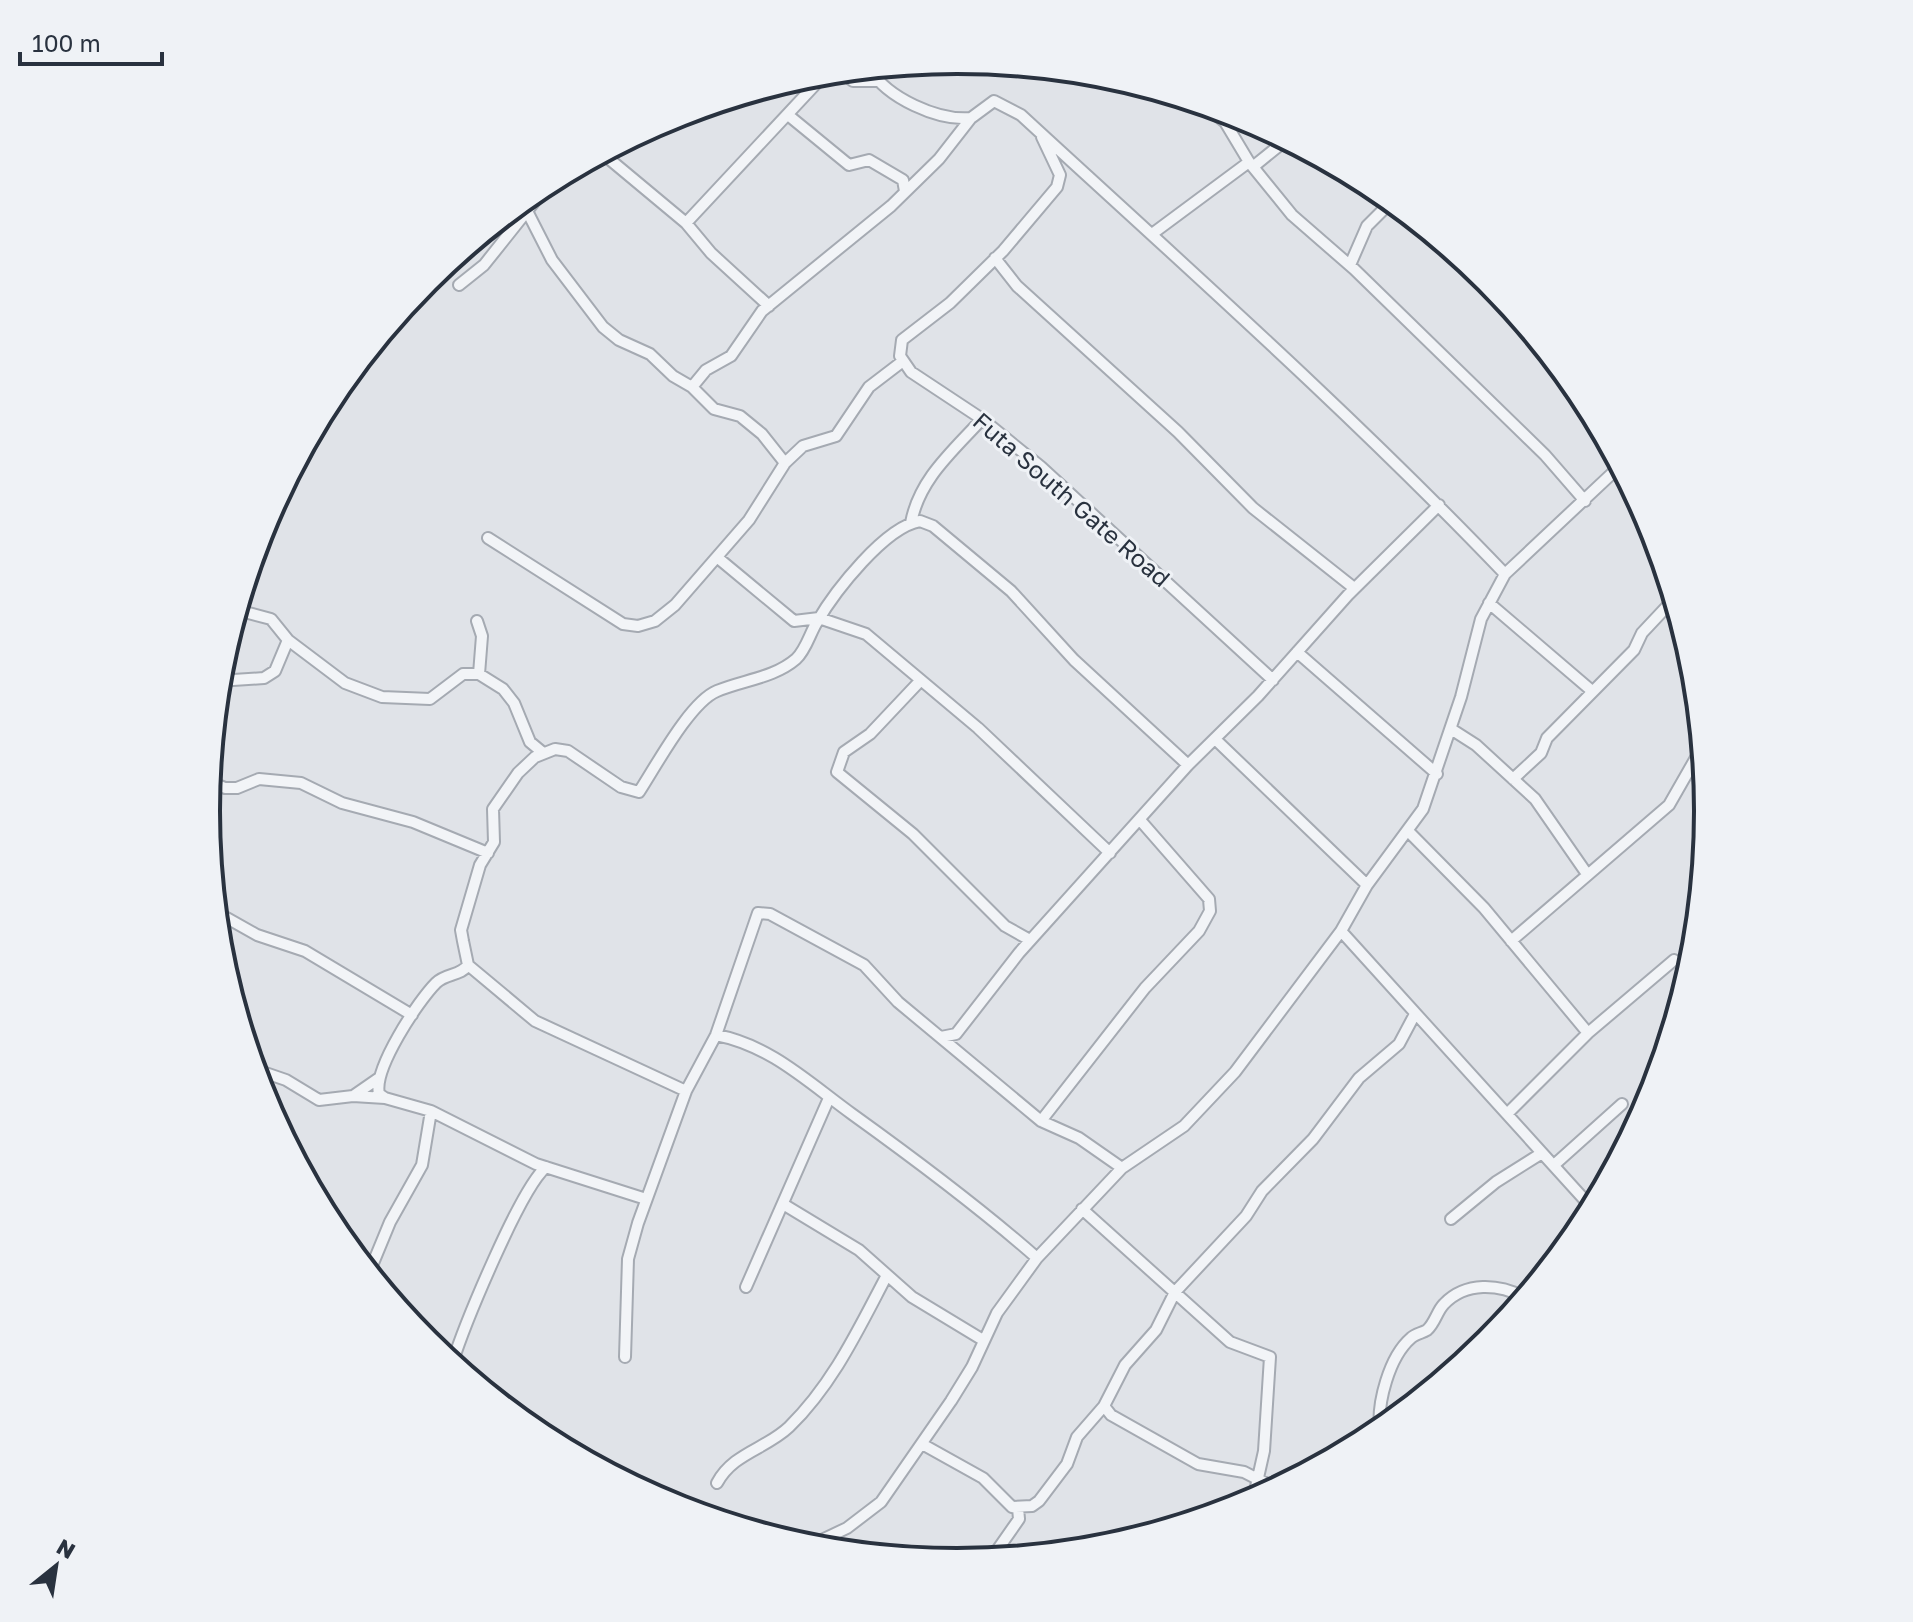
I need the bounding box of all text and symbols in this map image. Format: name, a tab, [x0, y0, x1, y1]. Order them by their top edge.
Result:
scale bar	[20, 16, 162, 66]
text: 100 m	[32, 28, 101, 57]
street label: Futa South Gate Road	[968, 406, 1176, 592]
north arrow	[16, 1526, 96, 1606]
text: N	[52, 1532, 80, 1564]

